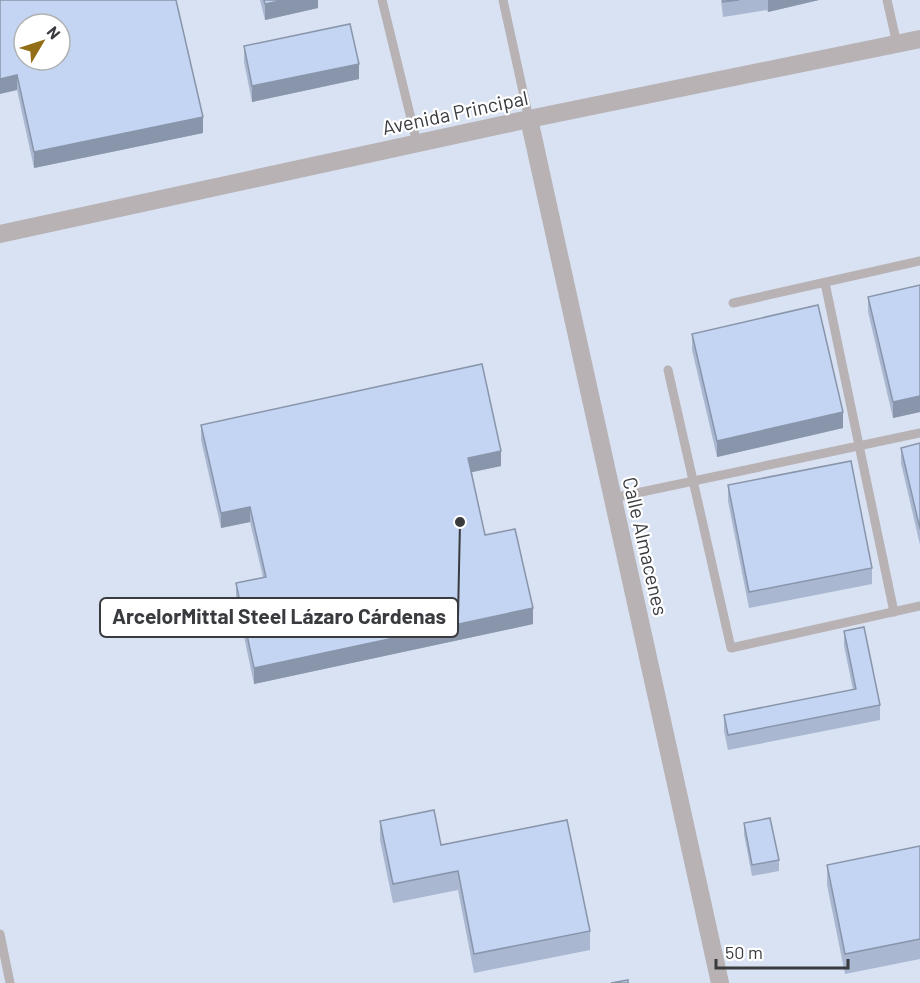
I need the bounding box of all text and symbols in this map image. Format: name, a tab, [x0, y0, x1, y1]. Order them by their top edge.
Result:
north arrow	[12, 12, 72, 72]
text: N	[43, 22, 65, 42]
street label: Avenida Principal	[380, 85, 530, 139]
street label: Calle Almacenes	[618, 474, 674, 618]
callout: ArcelorMittal Steel Lázaro Cárdenas	[100, 598, 458, 637]
text: ArcelorMittal Steel Lázaro Cárdenas	[112, 603, 446, 628]
scale bar	[716, 932, 848, 970]
text: 50 m	[725, 941, 763, 963]

